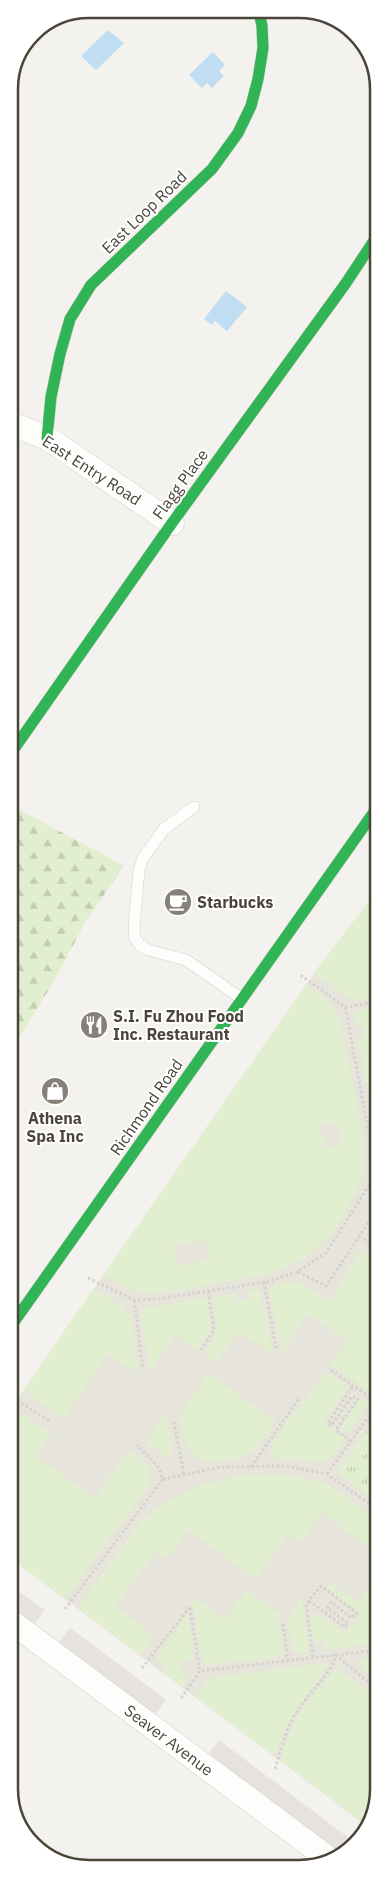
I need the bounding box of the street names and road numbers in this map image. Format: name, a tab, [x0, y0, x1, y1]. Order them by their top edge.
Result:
street label: East Loop Road	[97, 166, 191, 258]
street label: East Entry Road	[39, 431, 145, 509]
street label: Flagg Place	[148, 445, 212, 523]
street label: Richmond Road	[105, 1055, 187, 1159]
street label: Seaver Avenue	[121, 1700, 218, 1780]

